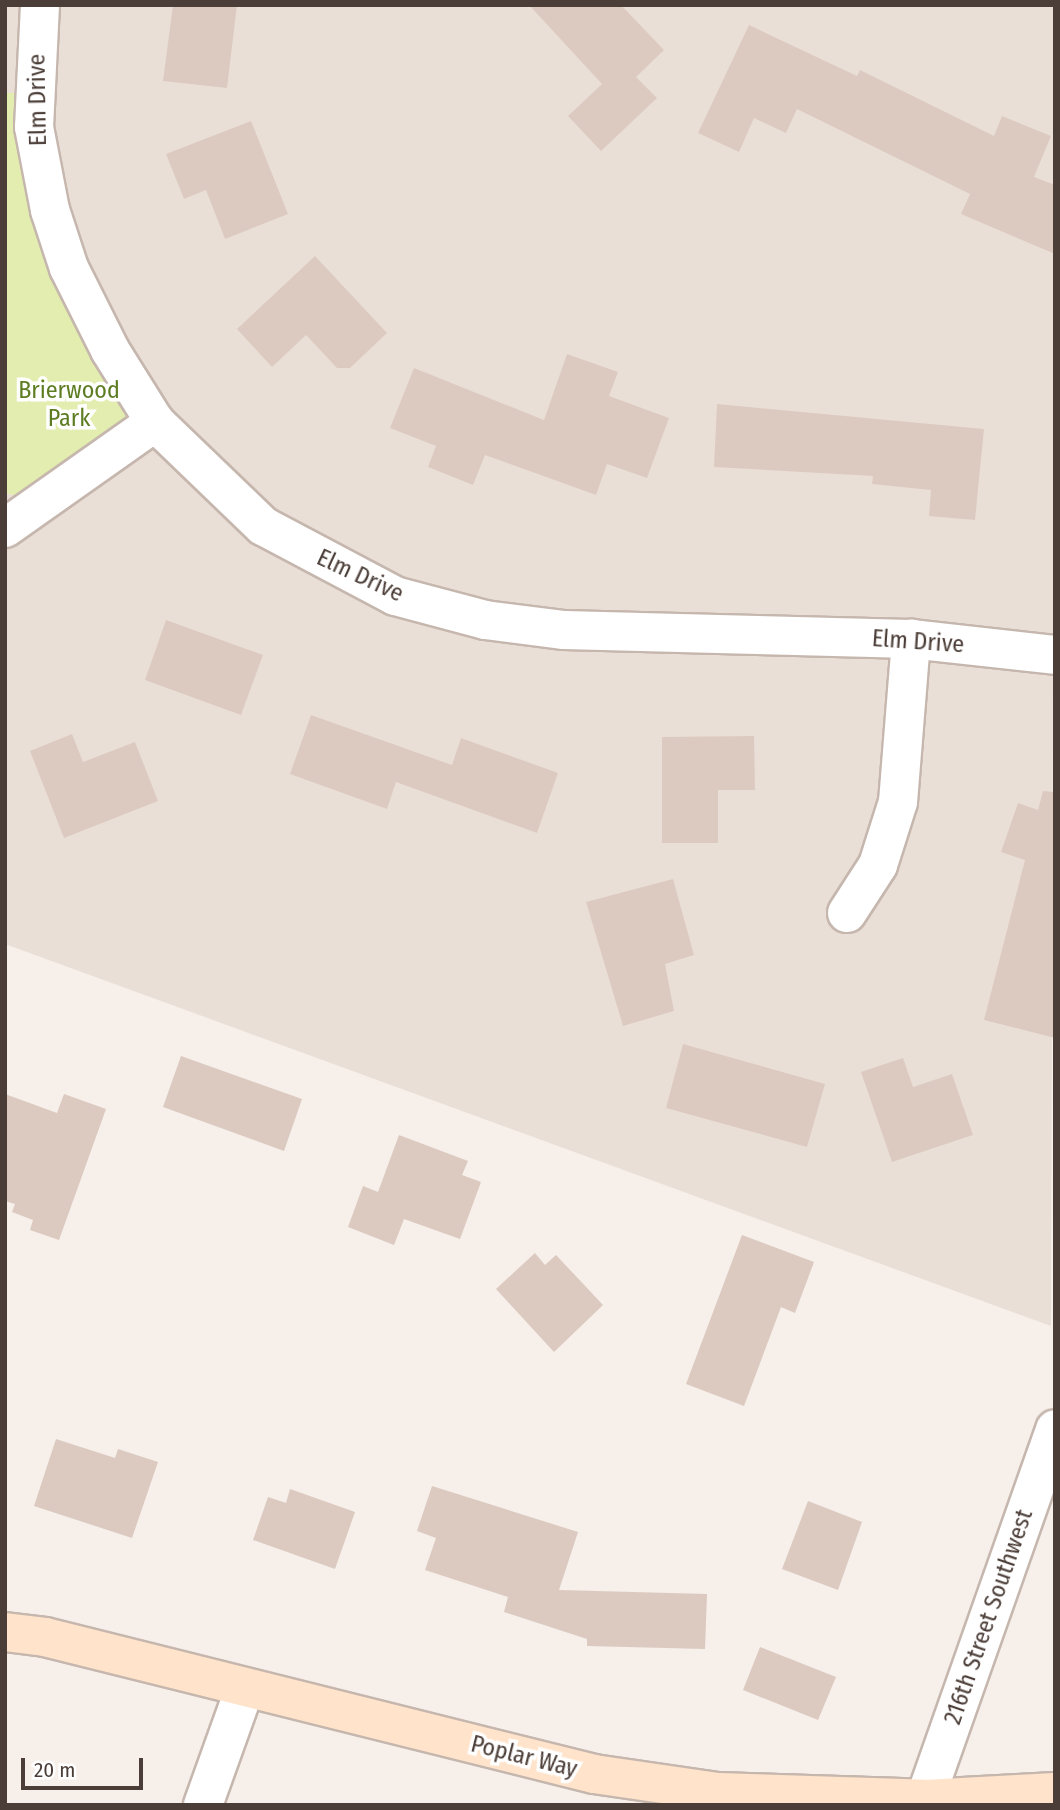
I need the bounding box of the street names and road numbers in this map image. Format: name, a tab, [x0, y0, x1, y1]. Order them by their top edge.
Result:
street label: Elm Drive	[23, 54, 53, 146]
street label: Elm Drive	[312, 543, 408, 609]
street label: Elm Drive	[871, 624, 965, 660]
street label: 216th Street Southwest	[939, 1506, 1039, 1728]
street label: Poplar Way	[468, 1730, 580, 1784]

